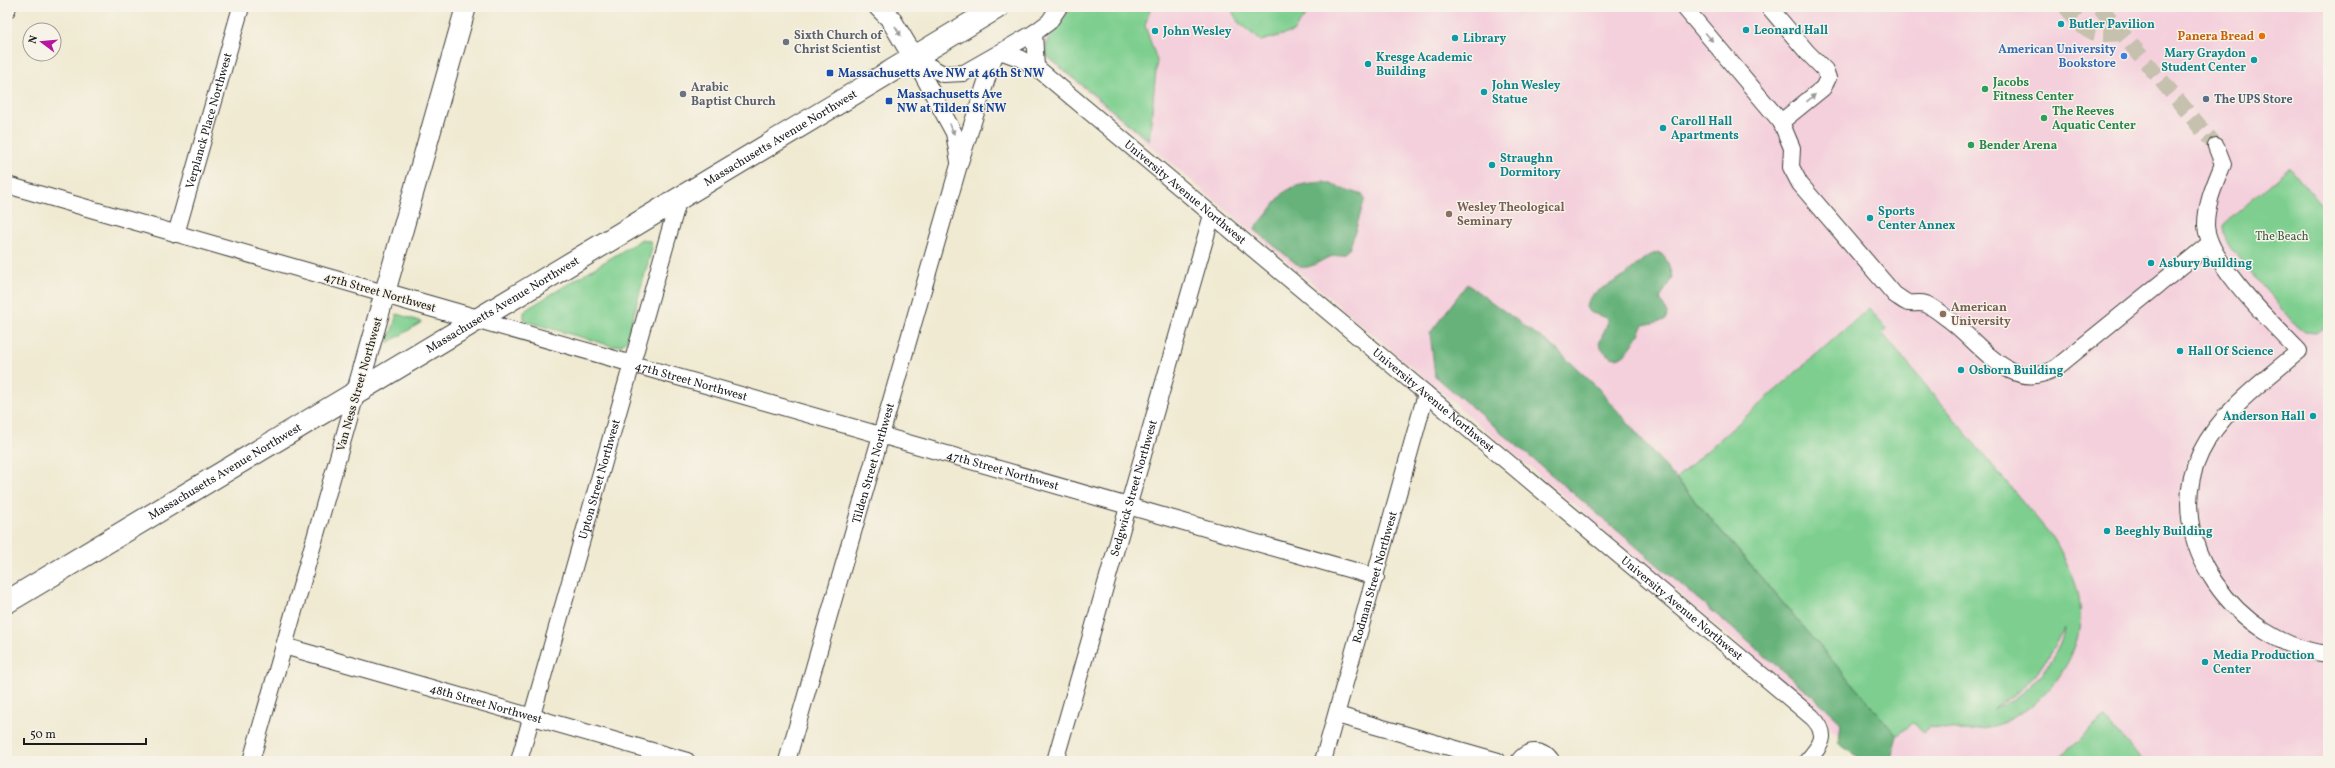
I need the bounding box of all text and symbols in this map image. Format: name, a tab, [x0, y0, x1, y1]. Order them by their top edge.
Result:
place label: Butler Pavilion	[2069, 17, 2155, 33]
marker: Butler Pavilion	[2056, 19, 2066, 29]
north arrow	[22, 22, 62, 62]
place label: Leonard Hall	[1754, 23, 1828, 39]
place label: John Wesley	[1162, 24, 1232, 40]
one-way arrow	[895, 25, 902, 37]
marker: Leonard Hall	[1741, 25, 1751, 35]
marker: John Wesley	[1150, 26, 1160, 36]
place label: Sixth Church of Christ Scientist	[794, 28, 883, 58]
place label: Panera Bread	[2178, 29, 2255, 45]
place label: Library	[1463, 31, 1507, 47]
marker: Panera Bread	[2257, 31, 2267, 41]
one-way arrow	[1704, 32, 1713, 42]
marker: Library	[1450, 33, 1460, 43]
text: N	[26, 34, 42, 46]
marker: Sixth Church of Christ Scientist	[781, 37, 791, 47]
place label: American University Bookstore	[1998, 42, 2116, 72]
place label: Mary Graydon Student Center	[2161, 46, 2246, 76]
place label: Kresge Academic Building	[1376, 50, 1473, 80]
street label: Verplanck Place Northwest	[182, 51, 237, 191]
marker: American University Bookstore	[2119, 51, 2129, 61]
marker: Mary Graydon Student Center	[2249, 55, 2259, 65]
marker: Kresge Academic Building	[1363, 59, 1373, 69]
place label: Massachusetts Ave NW at 46th St NW	[838, 66, 1045, 82]
marker: Massachusetts Ave NW at 46th St NW	[825, 68, 835, 78]
place label: Jacobs Fitness Center	[1992, 75, 2074, 105]
place label: John Wesley Statue	[1491, 78, 1561, 108]
place label: Arabic Baptist Church	[691, 80, 776, 110]
marker: Jacobs Fitness Center	[1980, 84, 1990, 94]
street label: Massachusetts Avenue Northwest	[701, 86, 861, 191]
place label: Massachusetts Ave NW at Tilden St NW	[897, 87, 1007, 117]
marker: John Wesley Statue	[1479, 87, 1489, 97]
marker: Arabic Baptist Church	[678, 89, 688, 99]
place label: The UPS Store	[2214, 92, 2293, 108]
one-way arrow	[1806, 93, 1817, 102]
marker: The UPS Store	[2201, 94, 2211, 104]
marker: Massachusetts Ave NW at Tilden St NW	[884, 96, 894, 106]
place label: The Reeves Aquatic Center	[2052, 104, 2136, 134]
marker: The Reeves Aquatic Center	[2039, 113, 2049, 123]
place label: Caroll Hall Apartments	[1671, 114, 1739, 144]
marker: Caroll Hall Apartments	[1658, 123, 1668, 133]
one-way arrow	[949, 124, 955, 136]
street label: University Avenue Northwest	[1120, 137, 1249, 249]
place label: Bender Arena	[1979, 138, 2058, 154]
marker: Bender Arena	[1966, 140, 1976, 150]
place label: Straughn Dormitory	[1500, 151, 1561, 181]
marker: Straughn Dormitory	[1487, 160, 1497, 170]
place label: Wesley Theological Seminary	[1457, 200, 1565, 230]
place label: Sports Center Annex	[1878, 204, 1956, 234]
marker: Wesley Theological Seminary	[1444, 209, 1454, 219]
marker: Sports Center Annex	[1865, 213, 1875, 223]
park label: The Beach	[2255, 229, 2309, 245]
street label: Massachusetts Avenue Northwest	[423, 253, 583, 358]
place label: Asbury Building	[2159, 256, 2252, 272]
marker: Asbury Building	[2146, 258, 2156, 268]
street label: 47th Street Northwest	[322, 269, 438, 317]
place label: American University	[1951, 300, 2011, 330]
marker: American University	[1938, 309, 1948, 319]
street label: Van Ness Street Northwest	[333, 315, 387, 453]
place label: Hall Of Science	[2188, 344, 2273, 360]
street label: University Avenue Northwest	[1369, 345, 1497, 457]
marker: Hall Of Science	[2175, 346, 2185, 356]
street label: 47th Street Northwest	[633, 358, 749, 406]
place label: Osborn Building	[1969, 363, 2064, 379]
marker: Osborn Building	[1956, 365, 1966, 375]
street label: Tilden Street Northwest	[849, 401, 899, 526]
place label: Anderson Hall	[2223, 409, 2305, 425]
marker: Anderson Hall	[2308, 411, 2318, 421]
street label: Upton Street Northwest	[575, 417, 625, 541]
street label: Sedgwick Street Northwest	[1107, 418, 1162, 559]
street label: Massachusetts Avenue Northwest	[146, 420, 305, 524]
street label: 47th Street Northwest	[944, 447, 1061, 495]
street label: Rodman Street Northwest	[1349, 509, 1402, 645]
place label: Beeghly Building	[2115, 524, 2213, 540]
marker: Beeghly Building	[2102, 526, 2112, 536]
street label: University Avenue Northwest	[1617, 553, 1746, 665]
place label: Media Production Center	[2213, 648, 2315, 678]
marker: Media Production Center	[2200, 657, 2210, 667]
street label: 48th Street Northwest	[428, 681, 544, 728]
scale bar	[24, 720, 146, 746]
text: 50 m	[30, 727, 56, 743]

